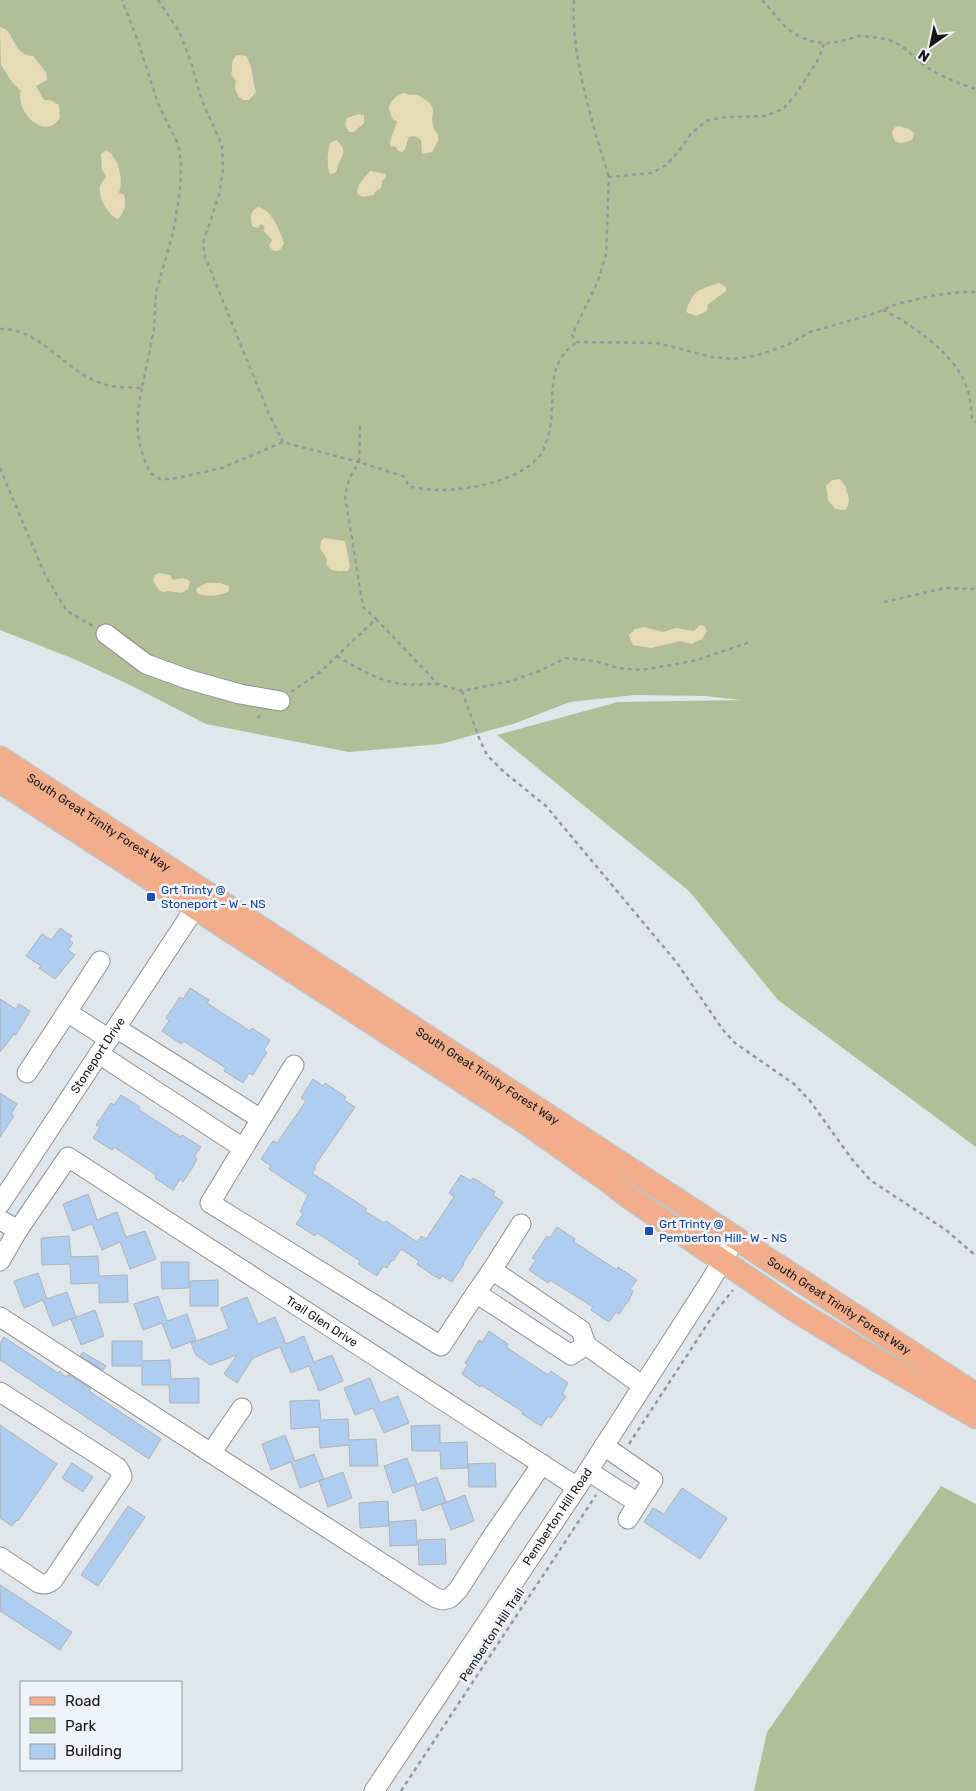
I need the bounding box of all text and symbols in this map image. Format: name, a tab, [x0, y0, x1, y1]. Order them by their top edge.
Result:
north arrow	[906, 20, 956, 70]
text: N	[915, 46, 933, 65]
street label: South Great Trinity Forest Way	[24, 771, 174, 875]
place label: Grt Trinty @ Stoneport - W - NS	[161, 883, 266, 911]
marker: Grt Trinty @ Stoneport - W - NS	[145, 891, 157, 903]
street label: Stoneport Drive	[68, 1014, 128, 1096]
street label: South Great Trinity Forest Way	[413, 1024, 562, 1128]
place label: Grt Trinty @ Pemberton Hill- W - NS	[659, 1217, 787, 1245]
marker: Grt Trinty @ Pemberton Hill- W - NS	[643, 1225, 655, 1237]
street label: South Great Trinity Forest Way	[765, 1254, 914, 1358]
street label: Trail Glen Drive	[283, 1293, 361, 1350]
street label: Pemberton Hill Road	[520, 1465, 595, 1568]
street label: Pemberton Hill Trail	[457, 1586, 527, 1684]
legend	[20, 1681, 182, 1771]
text: Road	[65, 1692, 101, 1710]
text: Park	[65, 1717, 96, 1735]
text: Building	[65, 1742, 122, 1760]

